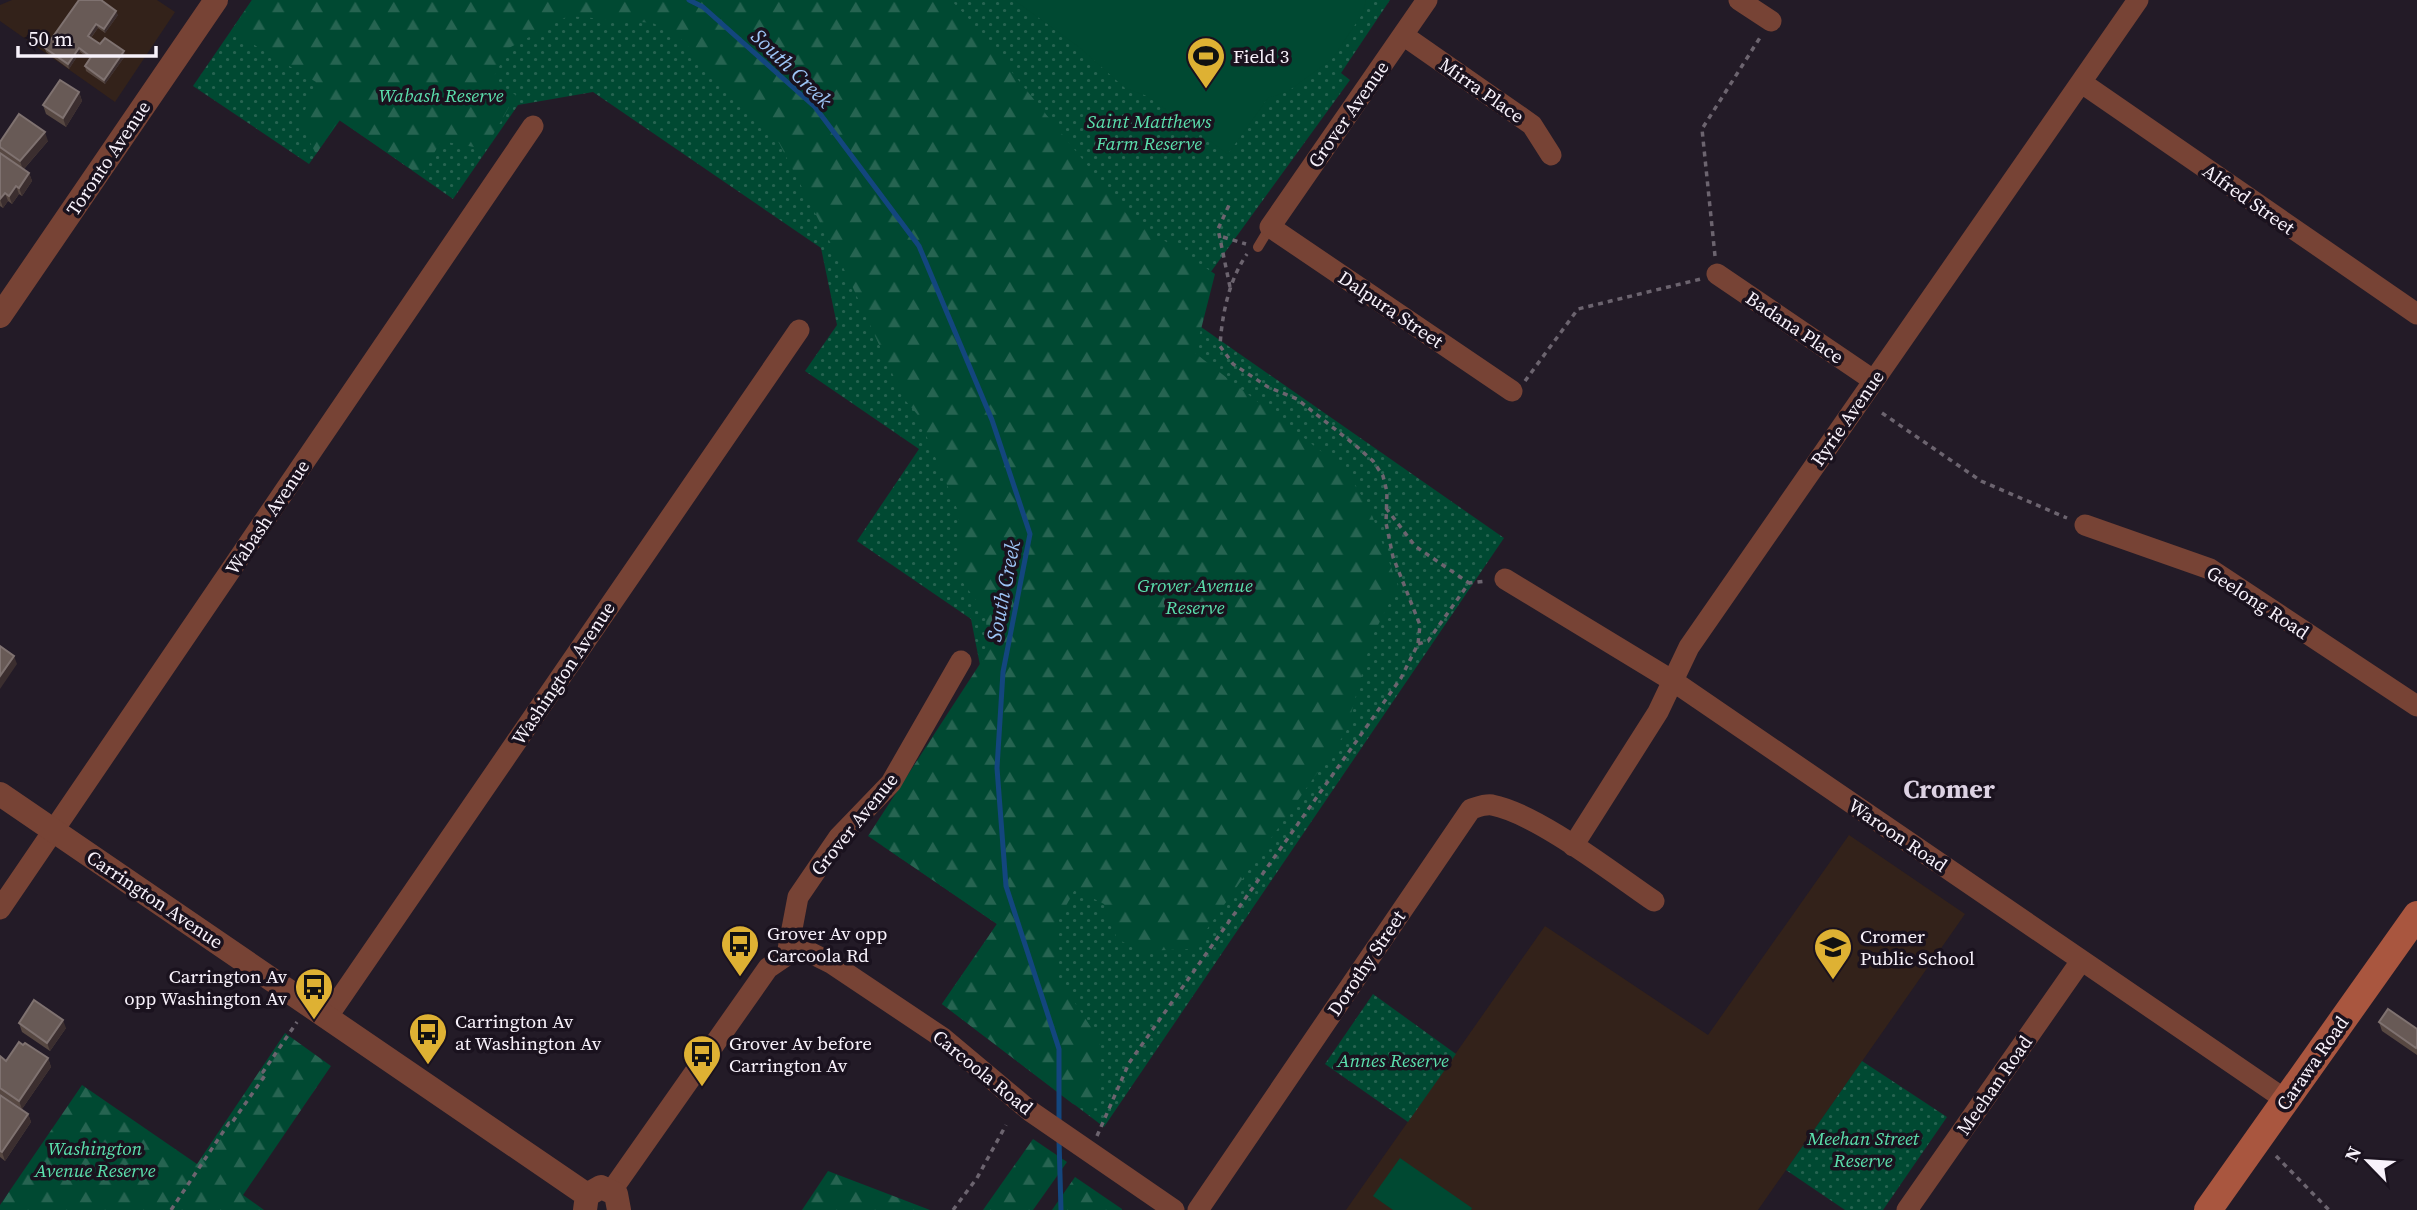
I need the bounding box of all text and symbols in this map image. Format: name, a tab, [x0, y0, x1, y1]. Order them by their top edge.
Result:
scale bar	[18, 14, 156, 58]
water label: South Creek	[745, 22, 839, 114]
text: 50 m	[28, 24, 73, 53]
sports icon: Field 3	[1185, 35, 1227, 90]
place label: Field 3	[1233, 43, 1289, 69]
street label: Mirra Place	[1434, 51, 1530, 129]
street label: Grover Avenue	[1302, 55, 1394, 173]
park label: Wabash Reserve	[379, 82, 504, 108]
street label: Toronto Avenue	[60, 95, 156, 221]
park label: Saint Matthews Farm Reserve	[1087, 108, 1211, 156]
street label: Alfred Street	[2198, 158, 2301, 241]
street label: Dalpura Street	[1333, 264, 1449, 354]
street label: Badana Place	[1741, 285, 1849, 369]
street label: Ryrie Avenue	[1804, 365, 1890, 471]
street label: Wabash Avenue	[219, 454, 315, 580]
water label: South Creek	[979, 538, 1027, 644]
street label: Geelong Road	[2202, 559, 2314, 645]
park label: Grover Avenue Reserve	[1137, 572, 1253, 620]
street label: Washington Avenue	[505, 596, 621, 750]
street label: Grover Avenue	[805, 767, 903, 881]
district label: Cromer	[1903, 771, 1996, 807]
street label: Waroon Road	[1843, 792, 1953, 878]
street label: Carrington Avenue	[82, 844, 228, 954]
street label: Dorothy Street	[1321, 904, 1411, 1021]
place label: Grover Av opp Carcoola Rd	[767, 920, 887, 968]
bus stop icon: Grover Av opp Carcoola Rd	[719, 923, 761, 978]
place label: Cromer Public School	[1860, 923, 1975, 971]
school or university icon: Cromer Public School	[1812, 926, 1854, 981]
place label: Carrington Av opp Washington Av	[124, 963, 287, 1011]
bus stop icon: Carrington Av opp Washington Av	[293, 966, 335, 1021]
place label: Carrington Av at Washington Av	[455, 1008, 602, 1056]
street label: Carawa Road	[2270, 1010, 2354, 1116]
bus stop icon: Carrington Av at Washington Av	[407, 1011, 449, 1066]
street label: Carcoola Road	[927, 1024, 1039, 1121]
place label: Grover Av before Carrington Av	[729, 1030, 872, 1078]
street label: Meehan Road	[1950, 1030, 2038, 1140]
bus stop icon: Grover Av before Carrington Av	[681, 1033, 723, 1088]
park label: Annes Reserve	[1336, 1047, 1449, 1073]
park label: Meehan Street Reserve	[1806, 1125, 1920, 1173]
north arrow	[2333, 1126, 2403, 1196]
park label: Washington Avenue Reserve	[34, 1135, 156, 1183]
text: N	[2338, 1142, 2367, 1166]

